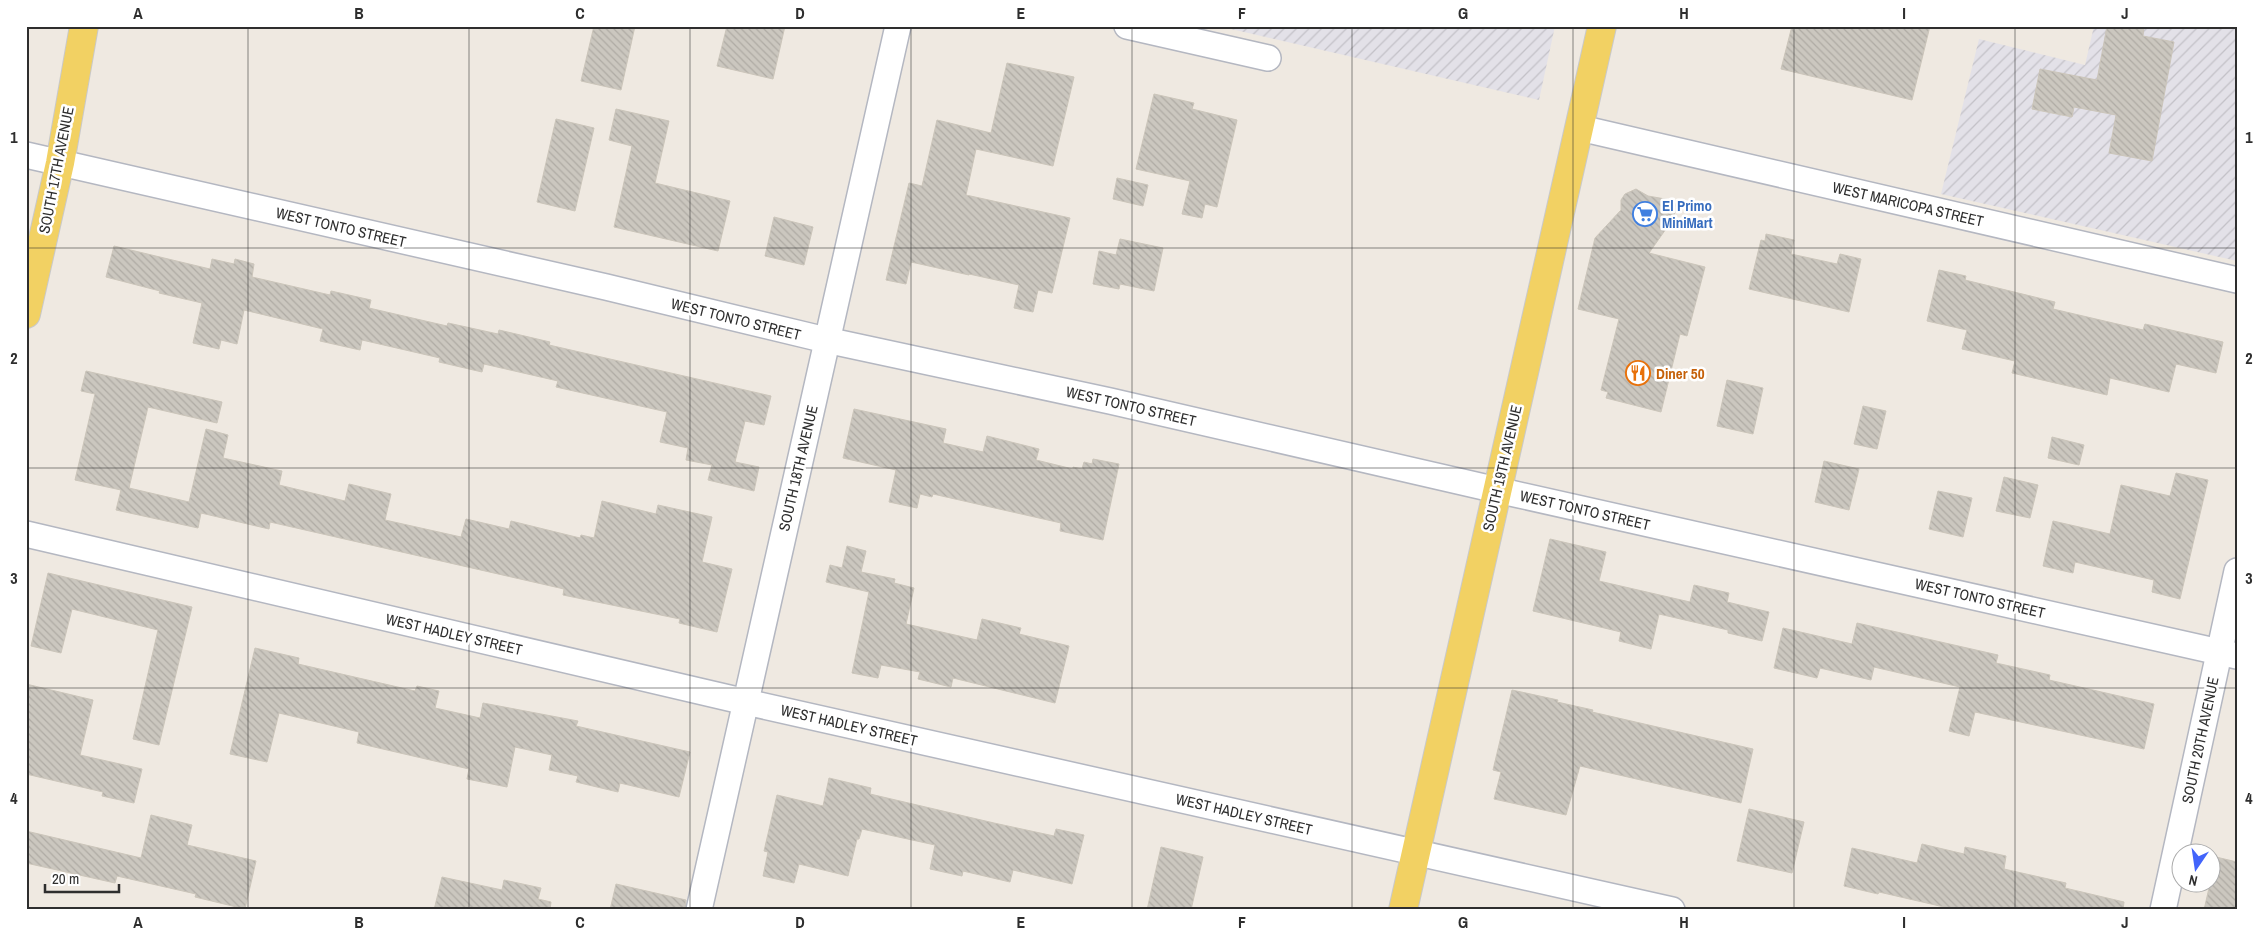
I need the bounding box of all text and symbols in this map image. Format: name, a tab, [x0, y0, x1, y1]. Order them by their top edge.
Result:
text: A	[133, 2, 143, 24]
text: B	[354, 2, 364, 24]
text: C	[575, 2, 585, 24]
text: D	[795, 2, 805, 24]
text: E	[1017, 2, 1026, 24]
text: F	[1238, 2, 1246, 24]
text: G	[1458, 2, 1468, 24]
text: H	[1679, 2, 1689, 24]
text: I	[1902, 2, 1906, 24]
text: J	[2121, 2, 2129, 24]
street label: SOUTH 17TH AVENUE	[33, 105, 79, 235]
text: 1	[10, 126, 18, 148]
text: 1	[2245, 126, 2253, 148]
street label: WEST MARICOPA STREET	[1830, 176, 1986, 232]
place label: El Primo MiniMart	[1662, 195, 1713, 233]
supermarket icon: El Primo MiniMart	[1632, 201, 1658, 227]
street label: WEST TONTO STREET	[274, 202, 409, 252]
street label: WEST TONTO STREET	[669, 293, 804, 345]
text: 2	[10, 347, 18, 369]
text: 2	[2245, 347, 2253, 369]
restaurant icon: Diner 50	[1625, 360, 1651, 386]
place label: Diner 50	[1656, 363, 1705, 384]
street label: WEST TONTO STREET	[1064, 381, 1199, 431]
street label: SOUTH 18TH AVENUE	[773, 403, 823, 533]
street label: SOUTH 19TH AVENUE	[1477, 403, 1527, 533]
street label: WEST TONTO STREET	[1518, 485, 1653, 535]
text: 3	[10, 567, 18, 589]
text: 3	[2245, 567, 2253, 589]
street label: WEST TONTO STREET	[1913, 573, 2048, 623]
street label: WEST HADLEY STREET	[384, 608, 525, 660]
street label: SOUTH 20TH AVENUE	[2176, 675, 2224, 805]
street label: WEST HADLEY STREET	[779, 699, 920, 751]
text: 4	[10, 787, 18, 809]
text: 4	[2245, 787, 2253, 809]
street label: WEST HADLEY STREET	[1174, 788, 1315, 840]
north arrow	[2170, 844, 2220, 894]
scale bar	[45, 861, 119, 893]
text: 20 m	[52, 868, 79, 889]
text: N	[2187, 871, 2199, 890]
text: A	[133, 911, 143, 933]
text: B	[354, 911, 364, 933]
text: C	[575, 911, 585, 933]
text: D	[795, 911, 805, 933]
text: E	[1017, 911, 1026, 933]
text: F	[1238, 911, 1246, 933]
text: G	[1458, 911, 1468, 933]
text: H	[1679, 911, 1689, 933]
text: I	[1902, 911, 1906, 933]
text: J	[2121, 911, 2129, 933]

